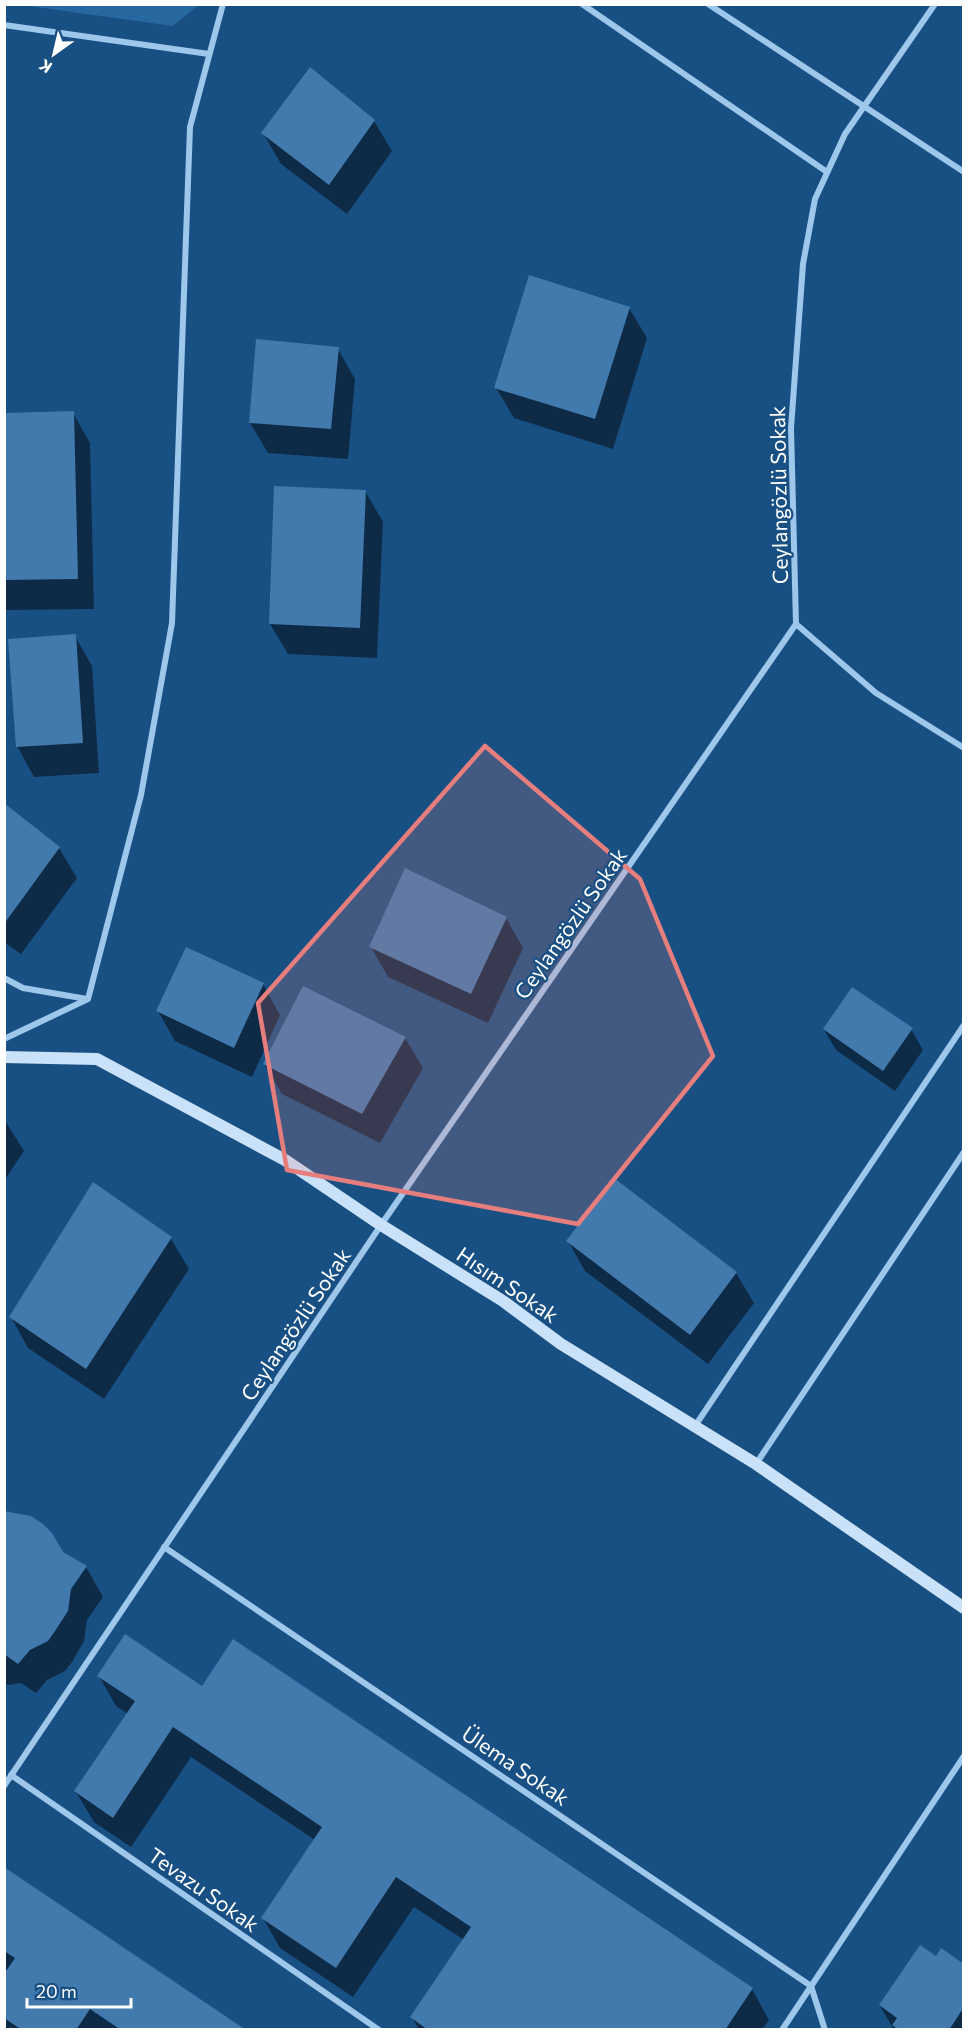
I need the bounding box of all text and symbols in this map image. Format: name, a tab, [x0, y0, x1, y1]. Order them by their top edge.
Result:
north arrow	[24, 24, 84, 84]
text: K	[35, 56, 55, 78]
street label: Ceylangözlü Sokak	[764, 406, 792, 584]
street label: Ceylangözlü Sokak	[509, 843, 631, 1003]
street label: Hısım Sokak	[452, 1241, 564, 1327]
street label: Ceylangözlü Sokak	[235, 1243, 355, 1405]
street label: Ülema Sokak	[458, 1720, 574, 1810]
street label: Tevazu Sokak	[144, 1842, 264, 1936]
scale bar	[27, 1971, 130, 2009]
text: 20 m	[36, 1980, 77, 2002]

